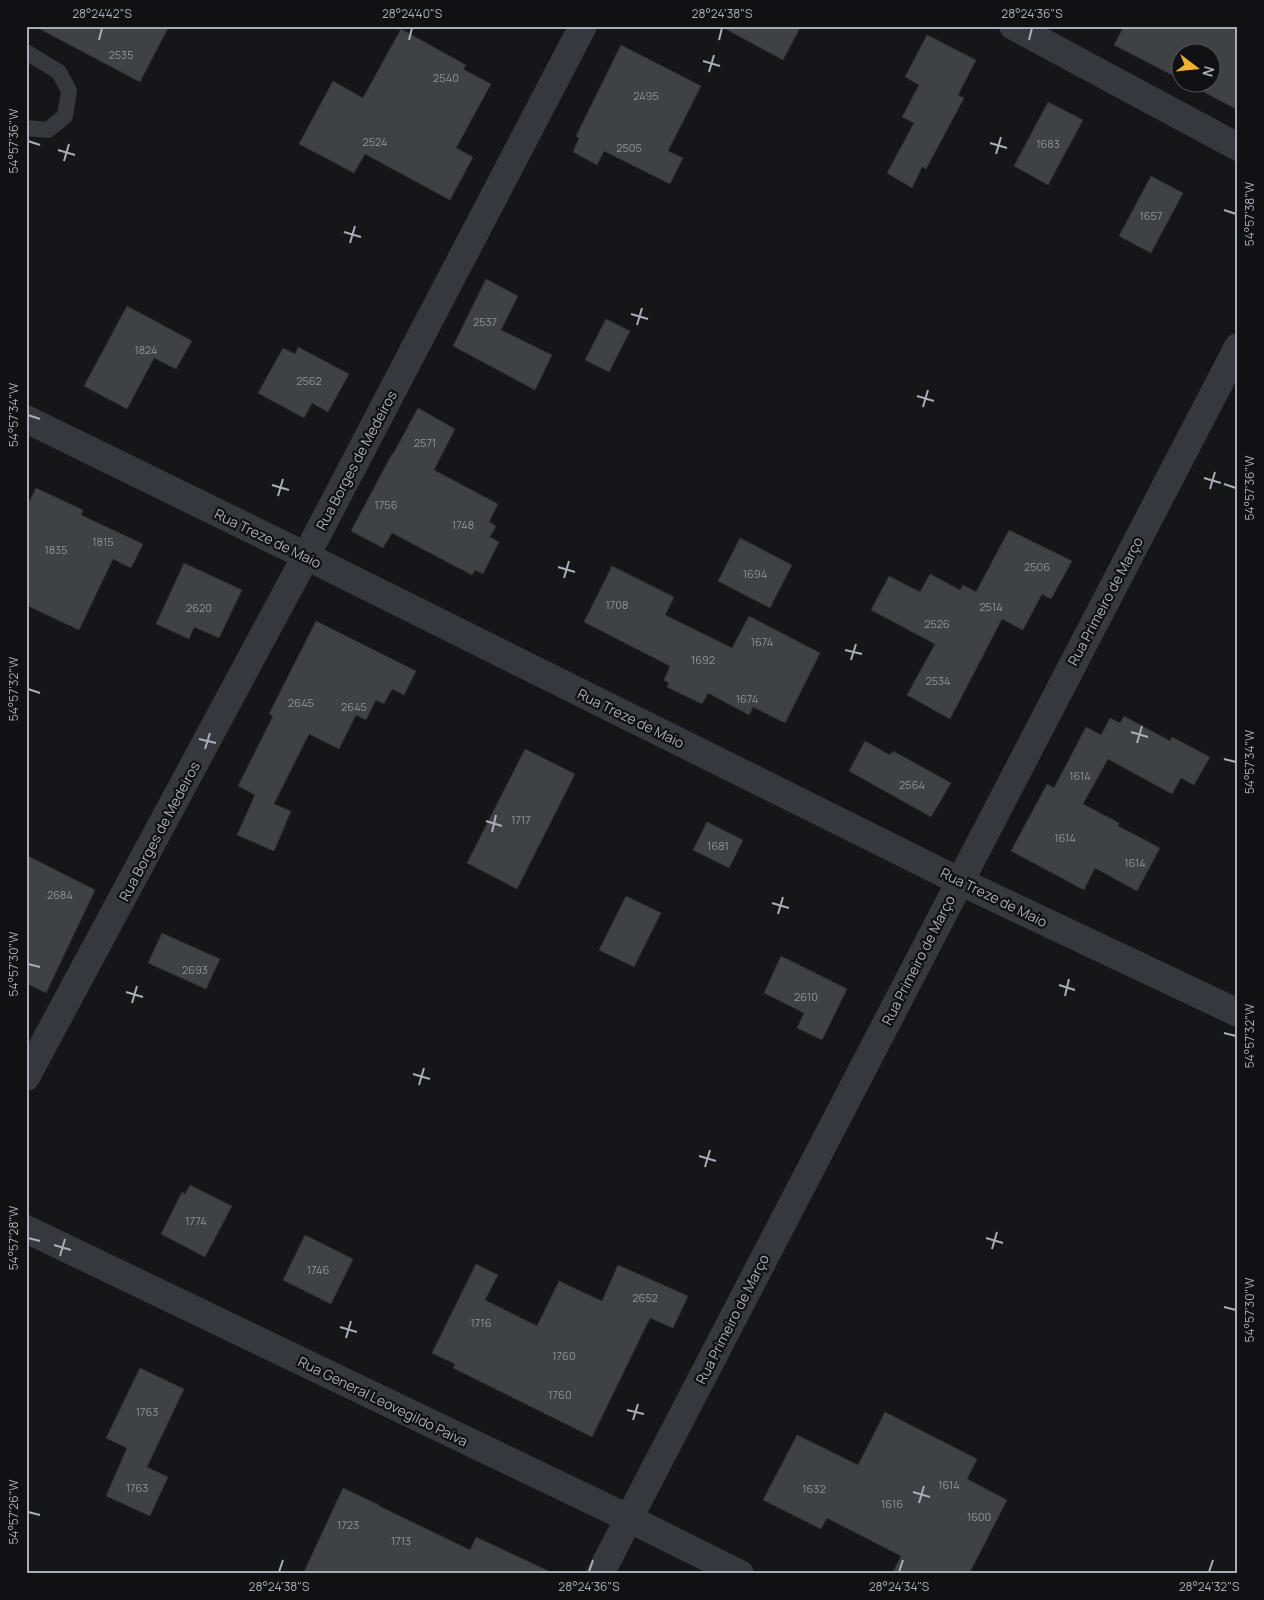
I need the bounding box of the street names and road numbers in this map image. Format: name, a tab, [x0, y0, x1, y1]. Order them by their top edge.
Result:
street label: Rua Borges de Medeiros	[311, 387, 401, 533]
street label: Rua Treze de Maio	[211, 504, 325, 572]
street label: Rua Primeiro de Março	[1063, 533, 1147, 669]
street label: Rua Treze de Maio	[574, 684, 688, 752]
street label: Rua Borges de Medeiros	[114, 758, 204, 904]
street label: Rua Treze de Maio	[937, 863, 1051, 931]
street label: Rua Primeiro de Março	[877, 892, 959, 1028]
street label: Rua Primeiro de Março	[691, 1251, 773, 1387]
street label: Rua General Leovegildo Paiva	[295, 1352, 471, 1450]

